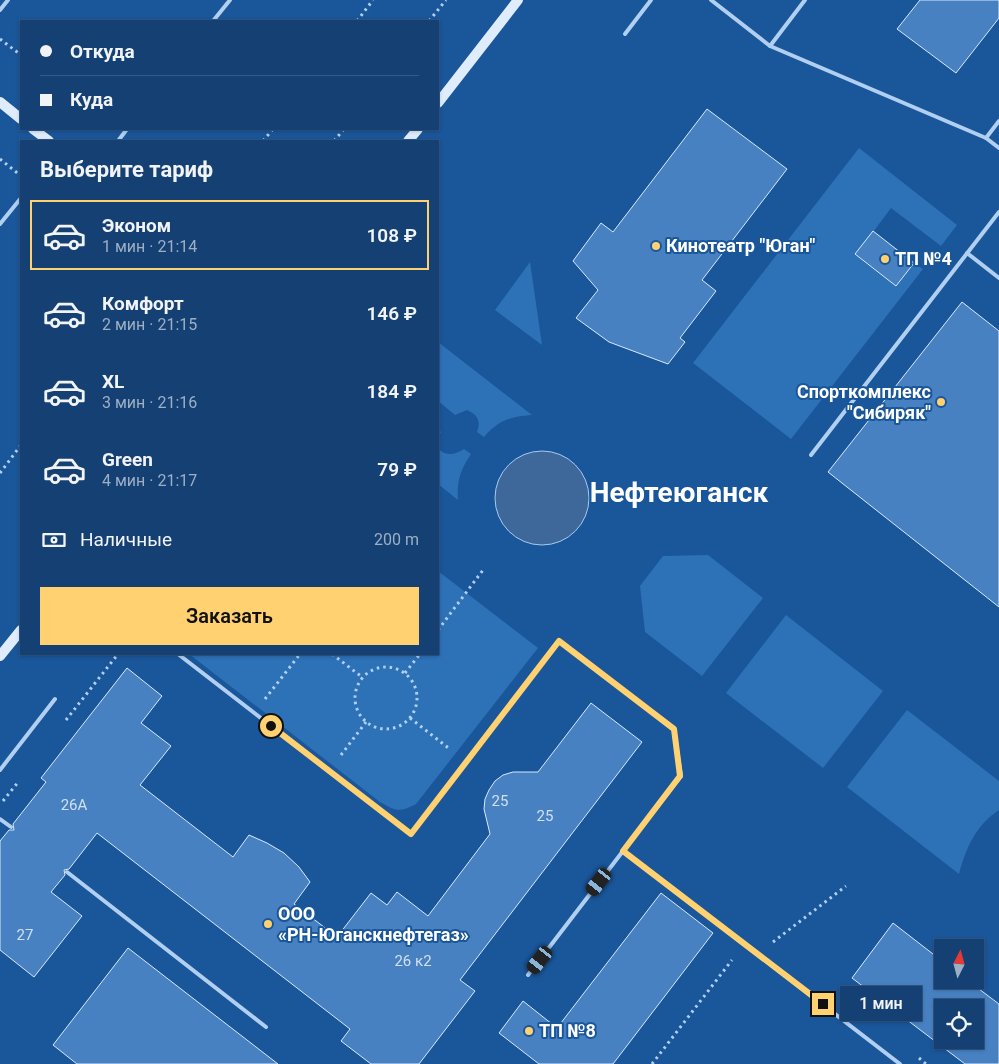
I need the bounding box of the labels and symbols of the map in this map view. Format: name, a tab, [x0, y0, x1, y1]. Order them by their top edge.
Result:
place label: Кинотеатр "Юган"	[666, 235, 816, 256]
marker: Кинотеатр "Юган"	[650, 240, 662, 252]
place label: ТП №4	[895, 248, 952, 269]
marker: ТП №4	[879, 253, 891, 265]
place label: Спорткомплекс "Сибиряк"	[797, 381, 931, 423]
marker: Спорткомплекс "Сибиряк"	[935, 396, 947, 408]
district label: Нефтеюганск	[590, 476, 769, 509]
route start	[260, 715, 282, 737]
house number: 25	[492, 792, 508, 810]
house number: 26А	[61, 796, 88, 814]
house number: 25	[537, 807, 553, 825]
car	[583, 866, 614, 898]
place label: ООО «РН-Юганскнефтегаз»	[278, 903, 469, 945]
marker: ООО «РН-Юганскнефтегаз»	[262, 918, 274, 930]
house number: 27	[17, 926, 33, 944]
north arrow	[934, 939, 984, 989]
car	[524, 944, 555, 976]
house number: 26 к2	[394, 952, 432, 970]
callout: 1 мин	[840, 986, 923, 1022]
route end	[812, 993, 834, 1015]
place label: ТП №8	[539, 1020, 596, 1041]
marker: ТП №8	[523, 1025, 535, 1037]

